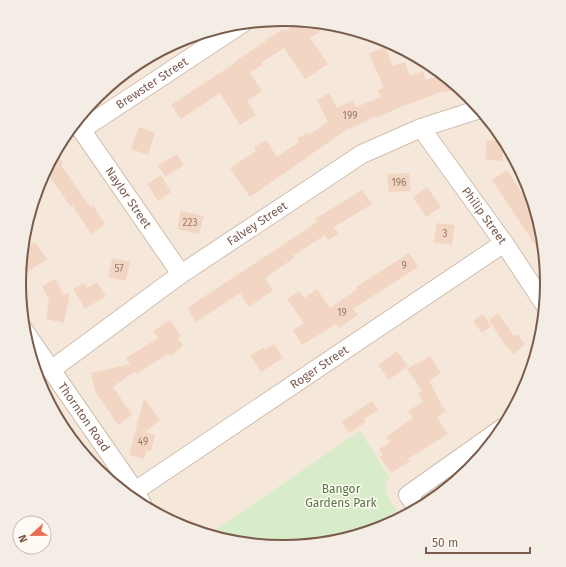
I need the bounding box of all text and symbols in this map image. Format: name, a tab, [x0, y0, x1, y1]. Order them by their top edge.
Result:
street label: Brewster Street	[113, 54, 191, 112]
house number: 199	[343, 110, 357, 122]
street label: Naylor Street	[102, 164, 155, 232]
house number: 196	[392, 177, 406, 189]
street label: Philip Street	[459, 184, 510, 247]
street label: Falvey Street	[225, 198, 290, 248]
house number: 223	[183, 217, 197, 229]
house number: 3	[443, 228, 448, 240]
house number: 9	[401, 260, 407, 272]
house number: 57	[114, 263, 124, 275]
house number: 19	[337, 307, 347, 319]
street label: Roger Street	[287, 342, 352, 392]
street label: Thornton Road	[55, 380, 113, 454]
house number: 49	[138, 436, 148, 448]
park label: Bangor Gardens Park	[305, 482, 378, 510]
north arrow	[12, 515, 52, 555]
scale bar	[426, 529, 530, 555]
text: N	[16, 533, 31, 544]
text: 50 m	[432, 536, 458, 550]

